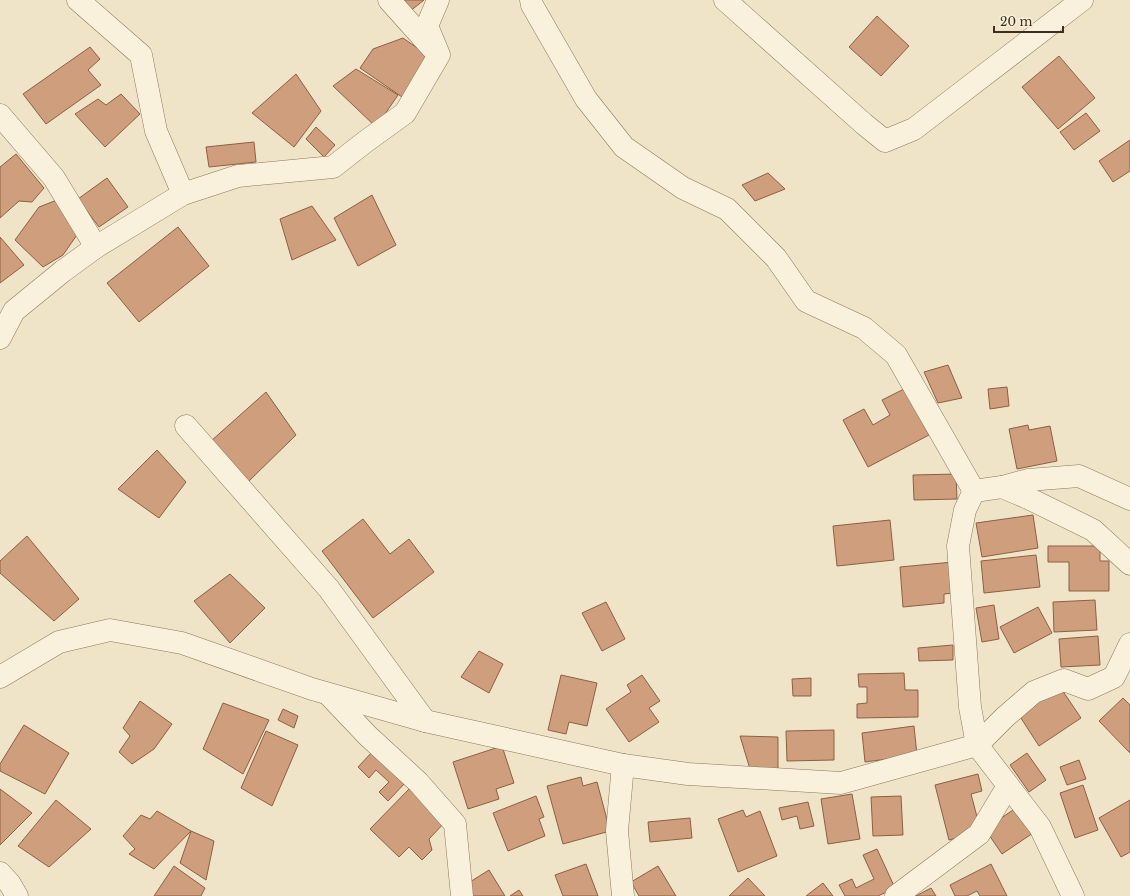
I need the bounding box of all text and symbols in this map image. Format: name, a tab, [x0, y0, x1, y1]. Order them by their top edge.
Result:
scale bar	[994, 8, 1063, 34]
text: 20 m	[1000, 14, 1032, 29]

